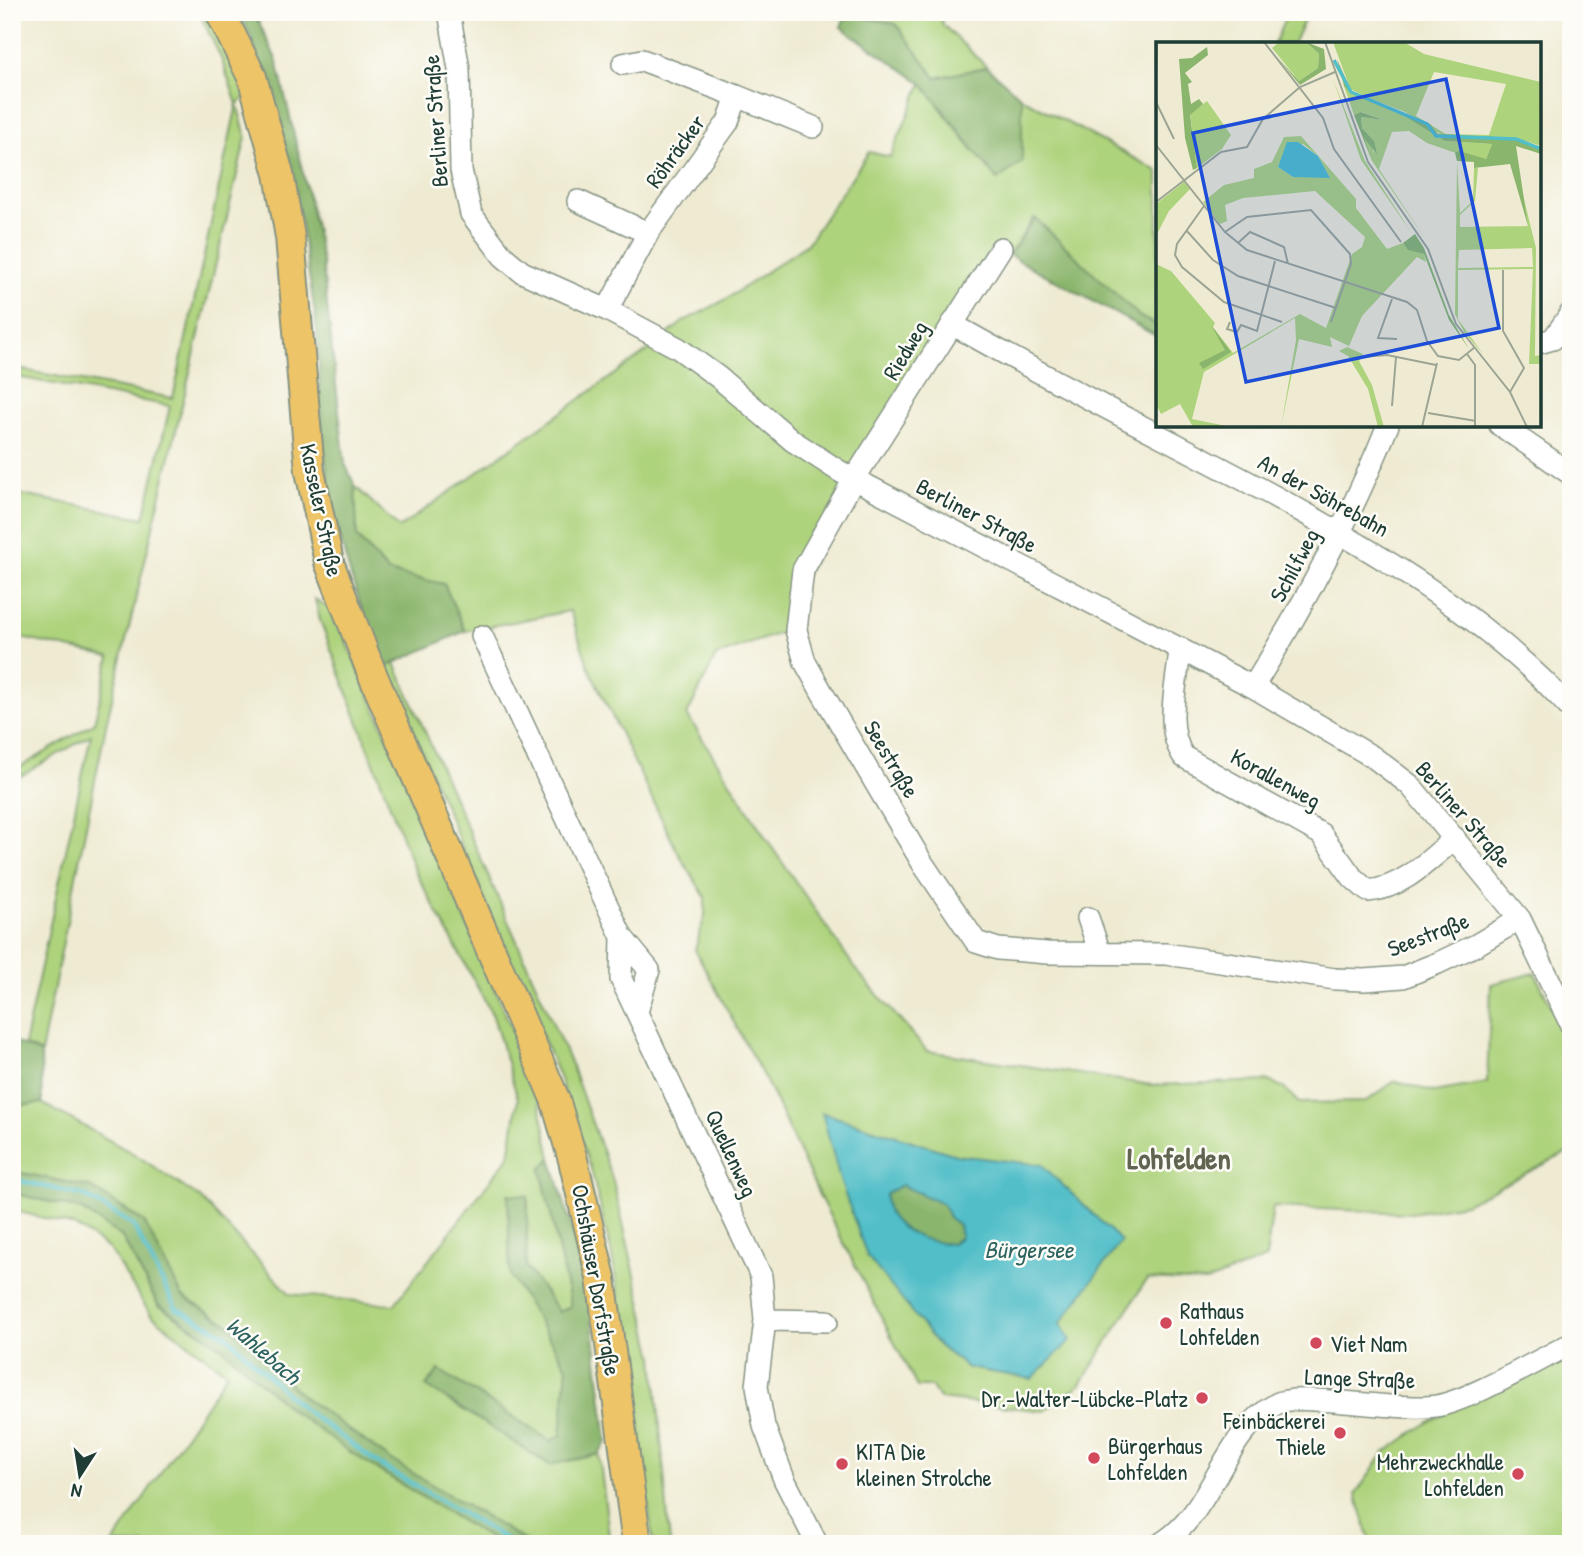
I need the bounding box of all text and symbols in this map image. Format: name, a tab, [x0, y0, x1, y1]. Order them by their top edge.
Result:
inset map	[1156, 42, 1541, 427]
street label: Berliner Straße	[415, 54, 455, 188]
street label: Röhräcker	[638, 108, 712, 194]
street label: Riedweg	[875, 315, 935, 385]
street label: Kasseler Straße	[293, 441, 351, 579]
street label: An der Söhrebahn	[1253, 446, 1395, 544]
street label: Berliner Straße	[911, 470, 1043, 560]
street label: Schilfweg	[1262, 523, 1326, 607]
street label: Seestraße	[857, 715, 927, 803]
street label: Korallenweg	[1225, 741, 1327, 815]
street label: Berliner Straße	[1409, 754, 1519, 874]
street label: Seestraße	[1383, 904, 1473, 964]
street label: Quellenweg	[698, 1104, 766, 1202]
district label: Lohfelden	[1127, 1138, 1231, 1178]
street label: Ochshäuser Dorfstraße	[565, 1182, 629, 1378]
water label: Bürgersee	[985, 1233, 1075, 1266]
place label: Rathaus Lohfelden	[1180, 1295, 1260, 1352]
water label: Wahlebach	[220, 1309, 309, 1392]
marker: Rathaus Lohfelden	[1158, 1315, 1174, 1331]
place label: Viet Nam	[1330, 1328, 1407, 1359]
marker: Viet Nam	[1308, 1335, 1324, 1351]
street label: Lange Straße	[1304, 1361, 1416, 1395]
place label: Dr.-Walter-Lübcke-Platz	[981, 1383, 1188, 1414]
marker: Dr.-Walter-Lübcke-Platz	[1194, 1390, 1210, 1406]
place label: Feinbäckerei Thiele	[1222, 1405, 1326, 1462]
marker: Feinbäckerei Thiele	[1332, 1425, 1348, 1441]
place label: Bürgerhaus Lohfelden	[1108, 1430, 1203, 1487]
place label: KITA Die kleinen Strolche	[856, 1436, 992, 1493]
north arrow	[46, 1440, 116, 1510]
place label: Mehrzweckhalle Lohfelden	[1377, 1446, 1504, 1503]
marker: Bürgerhaus Lohfelden	[1086, 1450, 1102, 1466]
marker: KITA Die kleinen Strolche	[834, 1456, 850, 1472]
marker: Mehrzweckhalle Lohfelden	[1510, 1466, 1526, 1482]
text: N	[69, 1478, 84, 1505]

